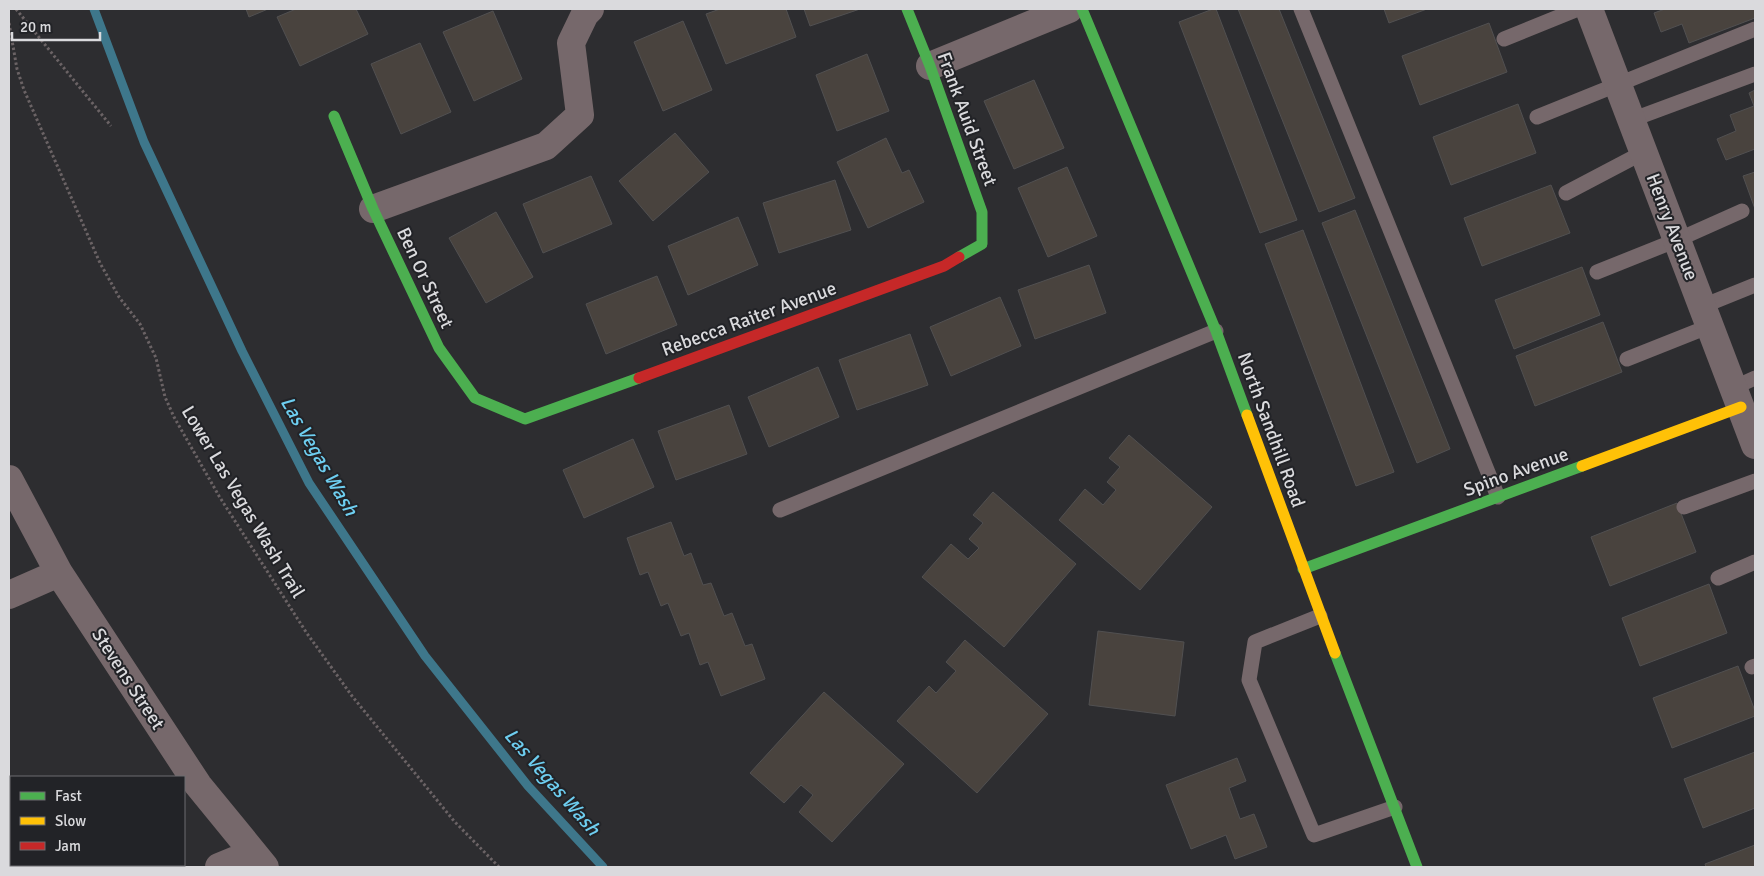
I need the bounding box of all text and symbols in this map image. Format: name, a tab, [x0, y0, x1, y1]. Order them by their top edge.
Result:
scale bar	[12, 10, 100, 42]
text: 20 m	[20, 18, 51, 36]
street label: Frank Auid Street	[932, 49, 1002, 190]
street label: Henry Avenue	[1641, 170, 1703, 284]
street label: Ben Or Street	[391, 224, 459, 333]
street label: Rebecca Raiter Avenue	[658, 276, 840, 362]
street label: North Sandhill Road	[1232, 349, 1310, 511]
water label: Las Vegas Wash	[275, 392, 364, 521]
street label: Lower Las Vegas Wash Trail	[176, 401, 310, 603]
street label: Spino Avenue	[1460, 442, 1572, 502]
street label: Stevens Street	[86, 624, 170, 735]
water label: Las Vegas Wash	[499, 723, 606, 842]
legend	[10, 776, 185, 866]
text: Fast	[55, 787, 82, 805]
text: Slow	[55, 812, 86, 830]
text: Jam	[55, 837, 81, 855]

